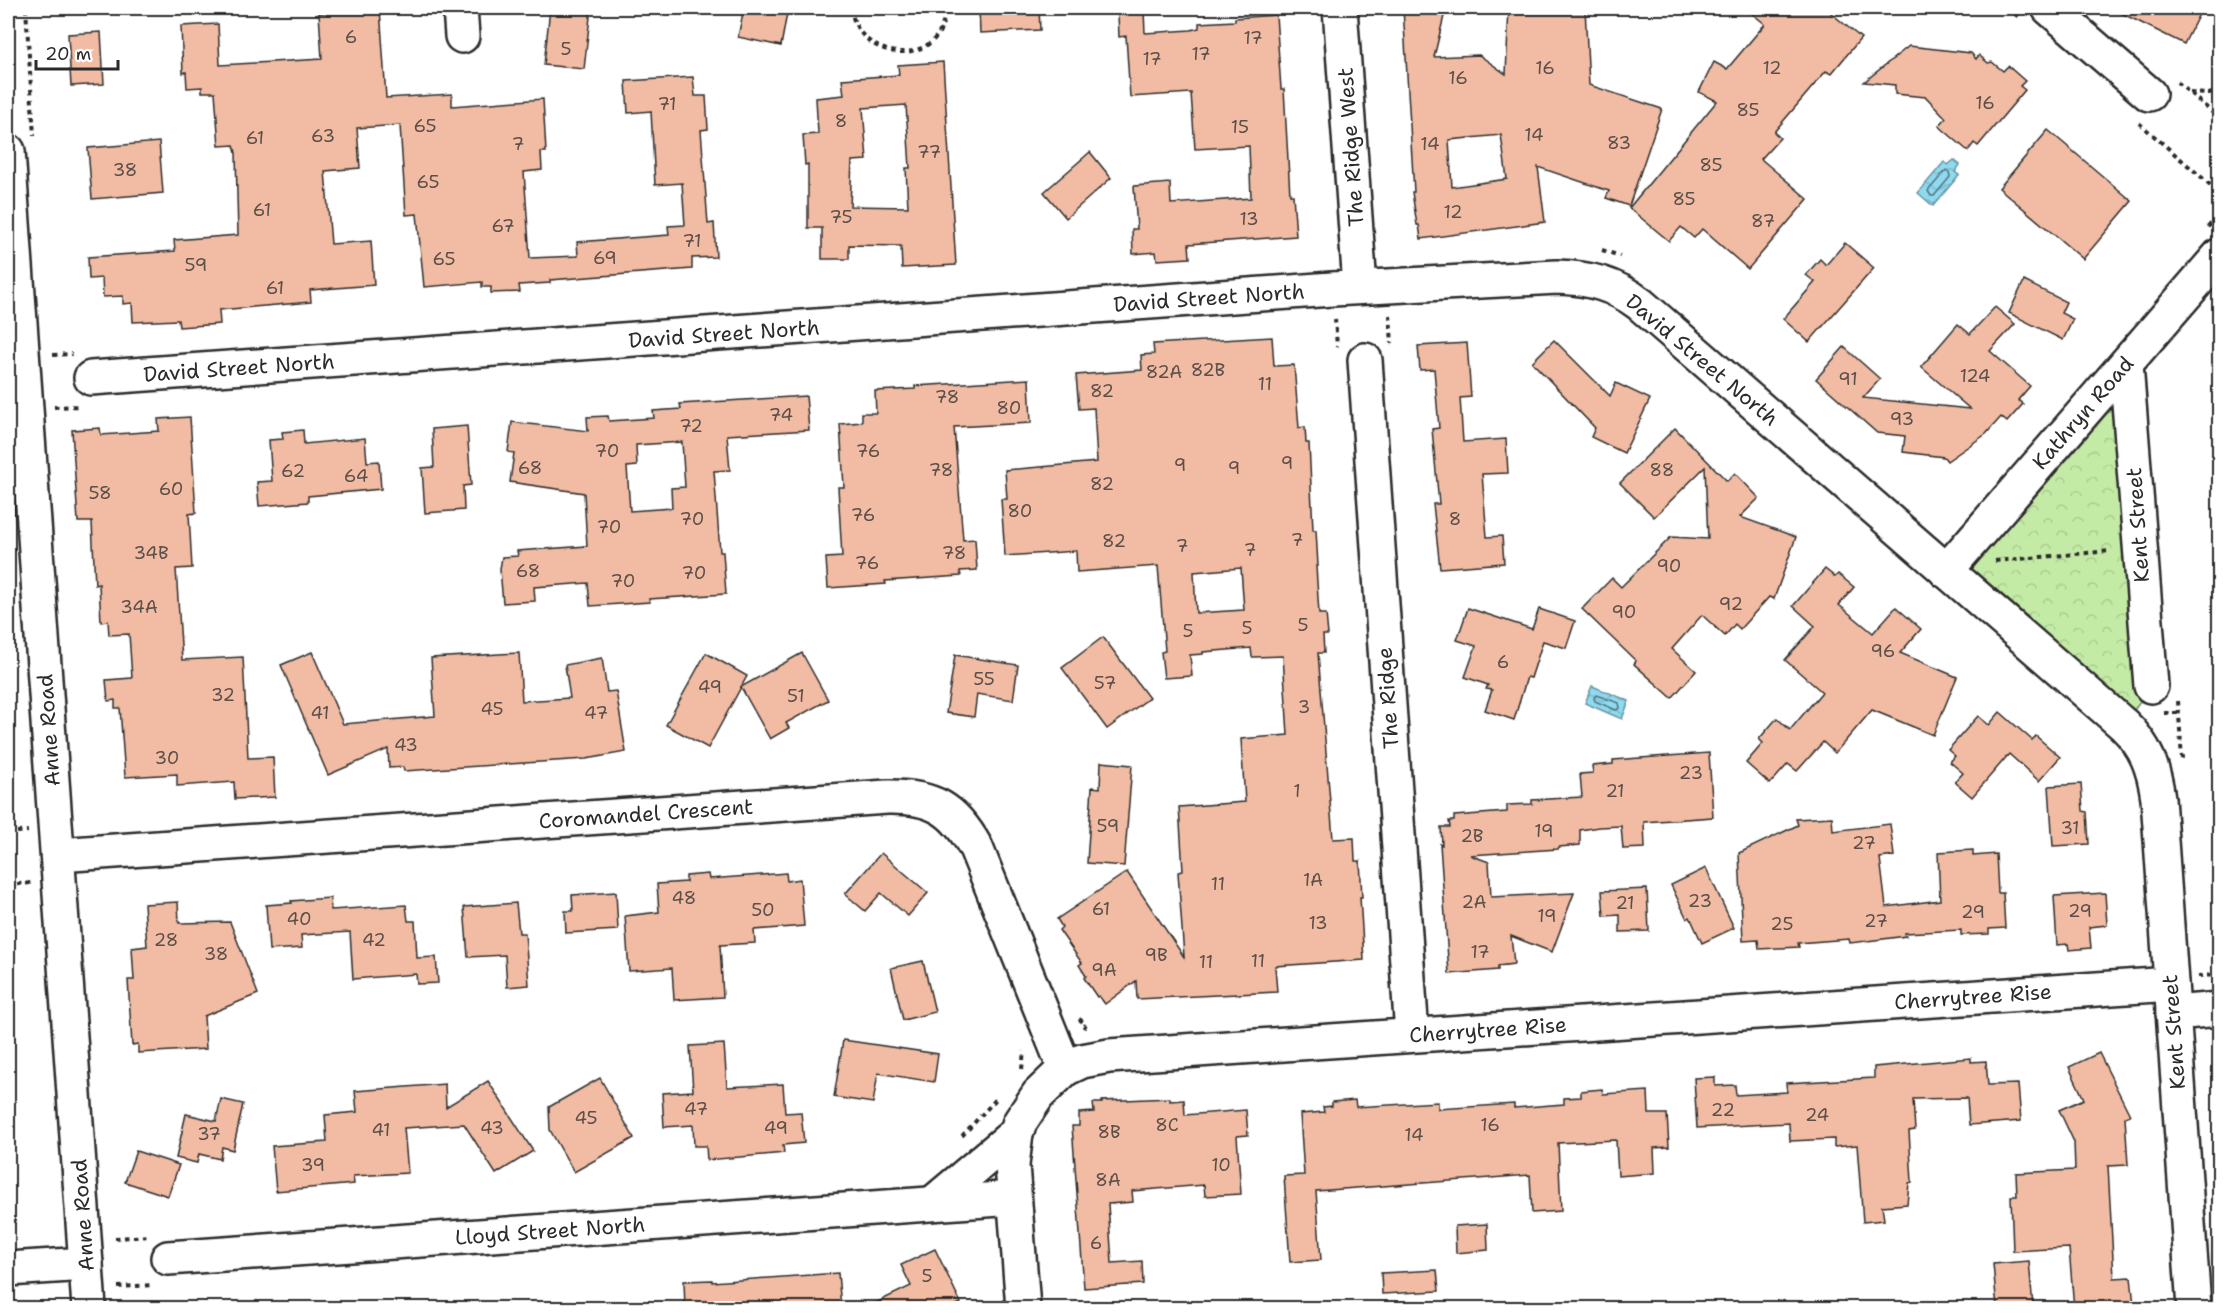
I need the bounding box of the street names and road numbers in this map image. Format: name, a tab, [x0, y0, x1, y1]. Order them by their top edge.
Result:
street label: The Ridge West	[1331, 67, 1371, 227]
street label: David Street North	[1113, 277, 1305, 319]
street label: David Street North	[1620, 288, 1784, 432]
street label: David Street North	[628, 313, 820, 355]
street label: David Street North	[143, 347, 335, 389]
street label: Kathryn Road	[2026, 350, 2140, 476]
street label: Kent Street	[2120, 467, 2156, 583]
street label: The Ridge	[1370, 646, 1406, 750]
street label: Anne Road	[31, 673, 67, 787]
street label: Coromandel Crescent	[538, 793, 754, 835]
street label: Kent Street	[2156, 974, 2192, 1090]
street label: Cherrytree Rise	[1893, 978, 2053, 1016]
street label: Cherrytree Rise	[1408, 1011, 1568, 1049]
street label: Anne Road	[65, 1158, 101, 1272]
street label: Lloyd Street North	[454, 1210, 646, 1252]

